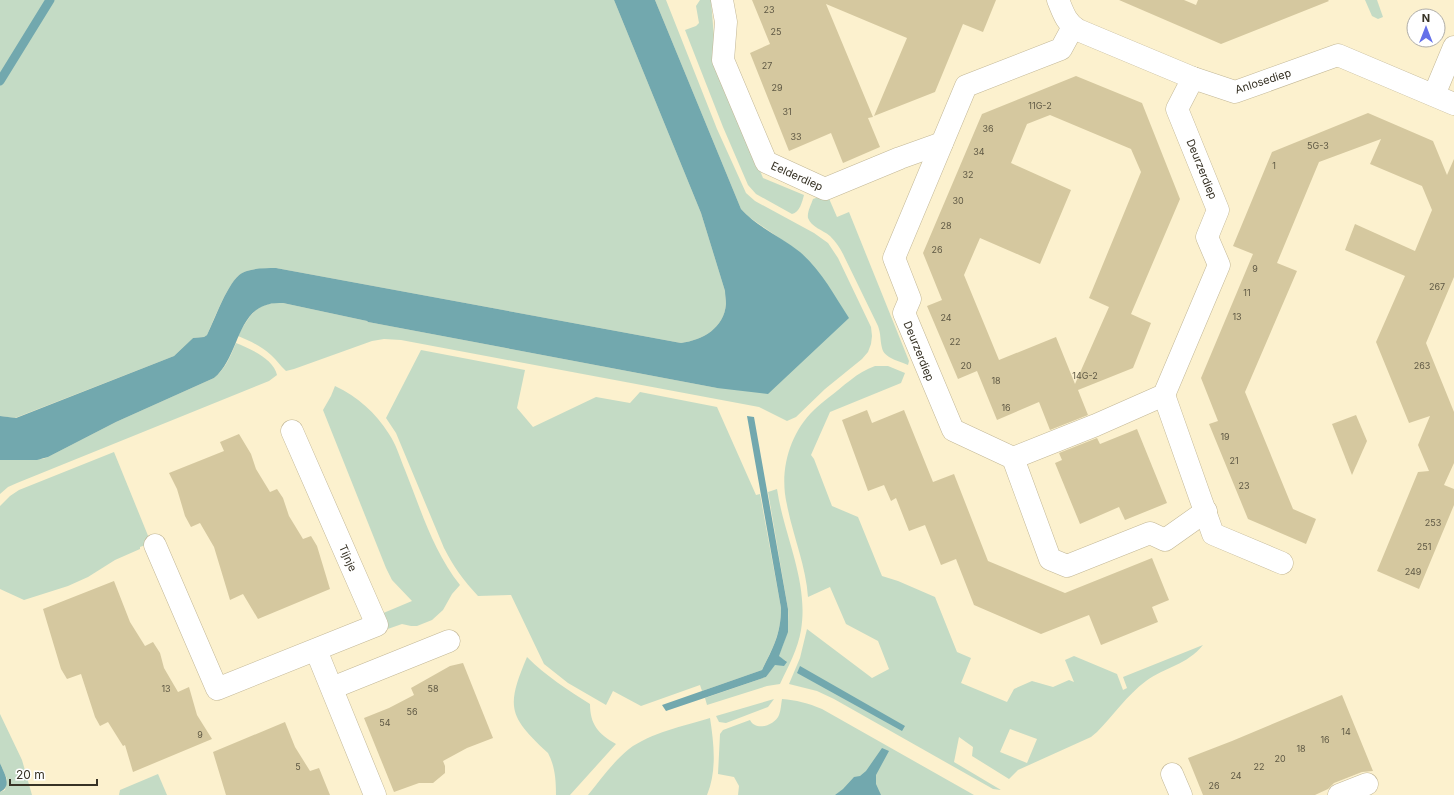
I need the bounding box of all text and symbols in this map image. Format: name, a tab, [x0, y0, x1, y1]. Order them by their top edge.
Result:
house number: 23	[763, 4, 775, 15]
north arrow	[1406, 8, 1446, 48]
text: N	[1422, 11, 1430, 25]
house number: 25	[771, 26, 781, 37]
house number: 27	[762, 60, 772, 71]
street label: Anlosediep	[1233, 65, 1293, 97]
house number: 29	[771, 82, 783, 93]
house number: 11G-2	[1028, 100, 1052, 111]
house number: 31	[782, 106, 792, 117]
house number: 36	[982, 123, 994, 134]
house number: 33	[790, 131, 802, 142]
street label: Deurzerdiep	[1184, 137, 1221, 201]
house number: 5G-3	[1307, 140, 1329, 151]
house number: 34	[973, 146, 985, 157]
street label: Eelderdiep	[769, 158, 825, 194]
house number: 1	[1272, 160, 1276, 171]
house number: 32	[962, 169, 974, 180]
house number: 30	[952, 195, 964, 206]
house number: 28	[940, 220, 952, 231]
house number: 26	[931, 244, 943, 255]
house number: 9	[1252, 263, 1258, 274]
house number: 267	[1429, 281, 1445, 292]
house number: 11	[1243, 287, 1251, 298]
house number: 13	[1232, 311, 1242, 322]
house number: 24	[940, 312, 952, 323]
street label: Deurzerdiep	[901, 319, 938, 383]
house number: 22	[950, 336, 960, 347]
house number: 20	[960, 360, 972, 371]
house number: 263	[1414, 360, 1431, 371]
house number: 14G-2	[1072, 370, 1098, 381]
house number: 18	[991, 375, 1001, 386]
house number: 16	[1001, 402, 1011, 413]
house number: 19	[1220, 431, 1230, 442]
house number: 21	[1229, 455, 1239, 466]
house number: 23	[1238, 480, 1250, 491]
house number: 253	[1425, 517, 1442, 528]
house number: 251	[1417, 541, 1431, 552]
street label: Tijnje	[336, 542, 360, 574]
house number: 249	[1405, 566, 1422, 577]
house number: 13	[161, 683, 171, 694]
house number: 58	[427, 683, 439, 694]
house number: 56	[406, 706, 418, 717]
house number: 54	[379, 717, 391, 728]
house number: 14	[1341, 726, 1351, 737]
house number: 9	[197, 729, 203, 740]
house number: 16	[1320, 734, 1330, 745]
house number: 18	[1296, 743, 1306, 754]
house number: 20	[1274, 753, 1286, 764]
scale bar	[10, 761, 97, 787]
house number: 5	[295, 761, 301, 772]
house number: 22	[1254, 761, 1264, 772]
text: 20 m	[16, 767, 45, 782]
house number: 24	[1230, 770, 1242, 781]
house number: 26	[1208, 780, 1220, 791]

